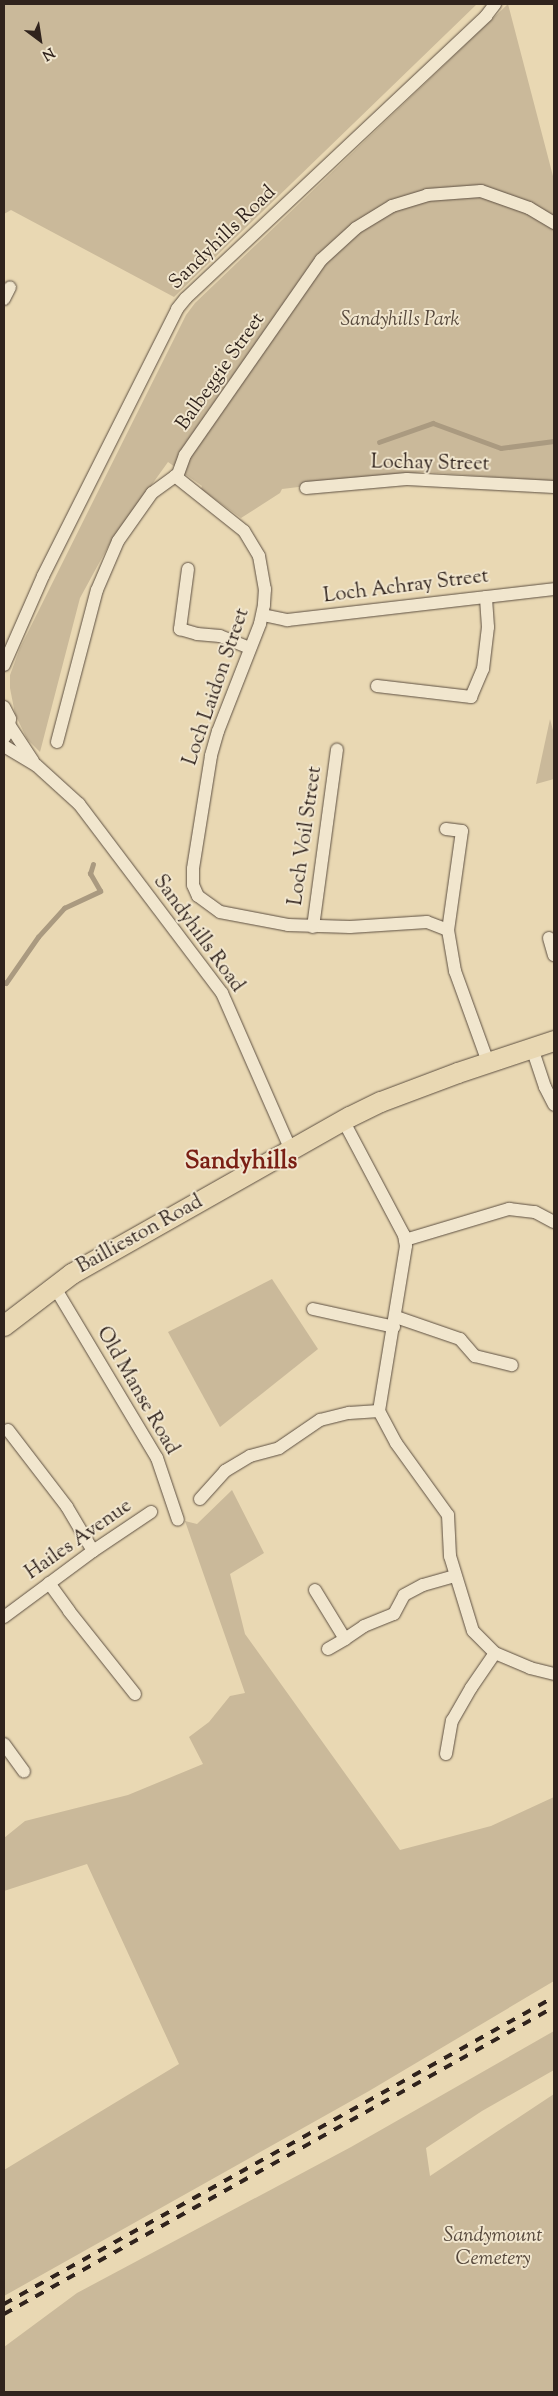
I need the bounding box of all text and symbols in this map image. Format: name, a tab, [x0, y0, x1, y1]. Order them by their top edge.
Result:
north arrow	[15, 15, 65, 65]
text: N	[38, 41, 58, 64]
street label: Sandyhills Road	[165, 181, 281, 295]
park label: Sandyhills Park	[340, 308, 460, 332]
street label: Balbeggie Street	[172, 309, 270, 435]
street label: Lochay Street	[371, 451, 489, 477]
street label: Loch Achray Street	[322, 565, 490, 609]
street label: Loch Laidon Street	[179, 605, 255, 769]
street label: Loch Voil Street	[284, 765, 328, 907]
street label: Sandyhills Road	[147, 871, 249, 997]
district label: Sandyhills	[185, 1147, 297, 1177]
street label: Baillieston Road	[73, 1191, 207, 1279]
street label: Old Manse Road	[91, 1323, 183, 1459]
street label: Hailes Avenue	[21, 1495, 137, 1585]
park label: Sandymount Cemetery	[444, 2224, 542, 2271]

